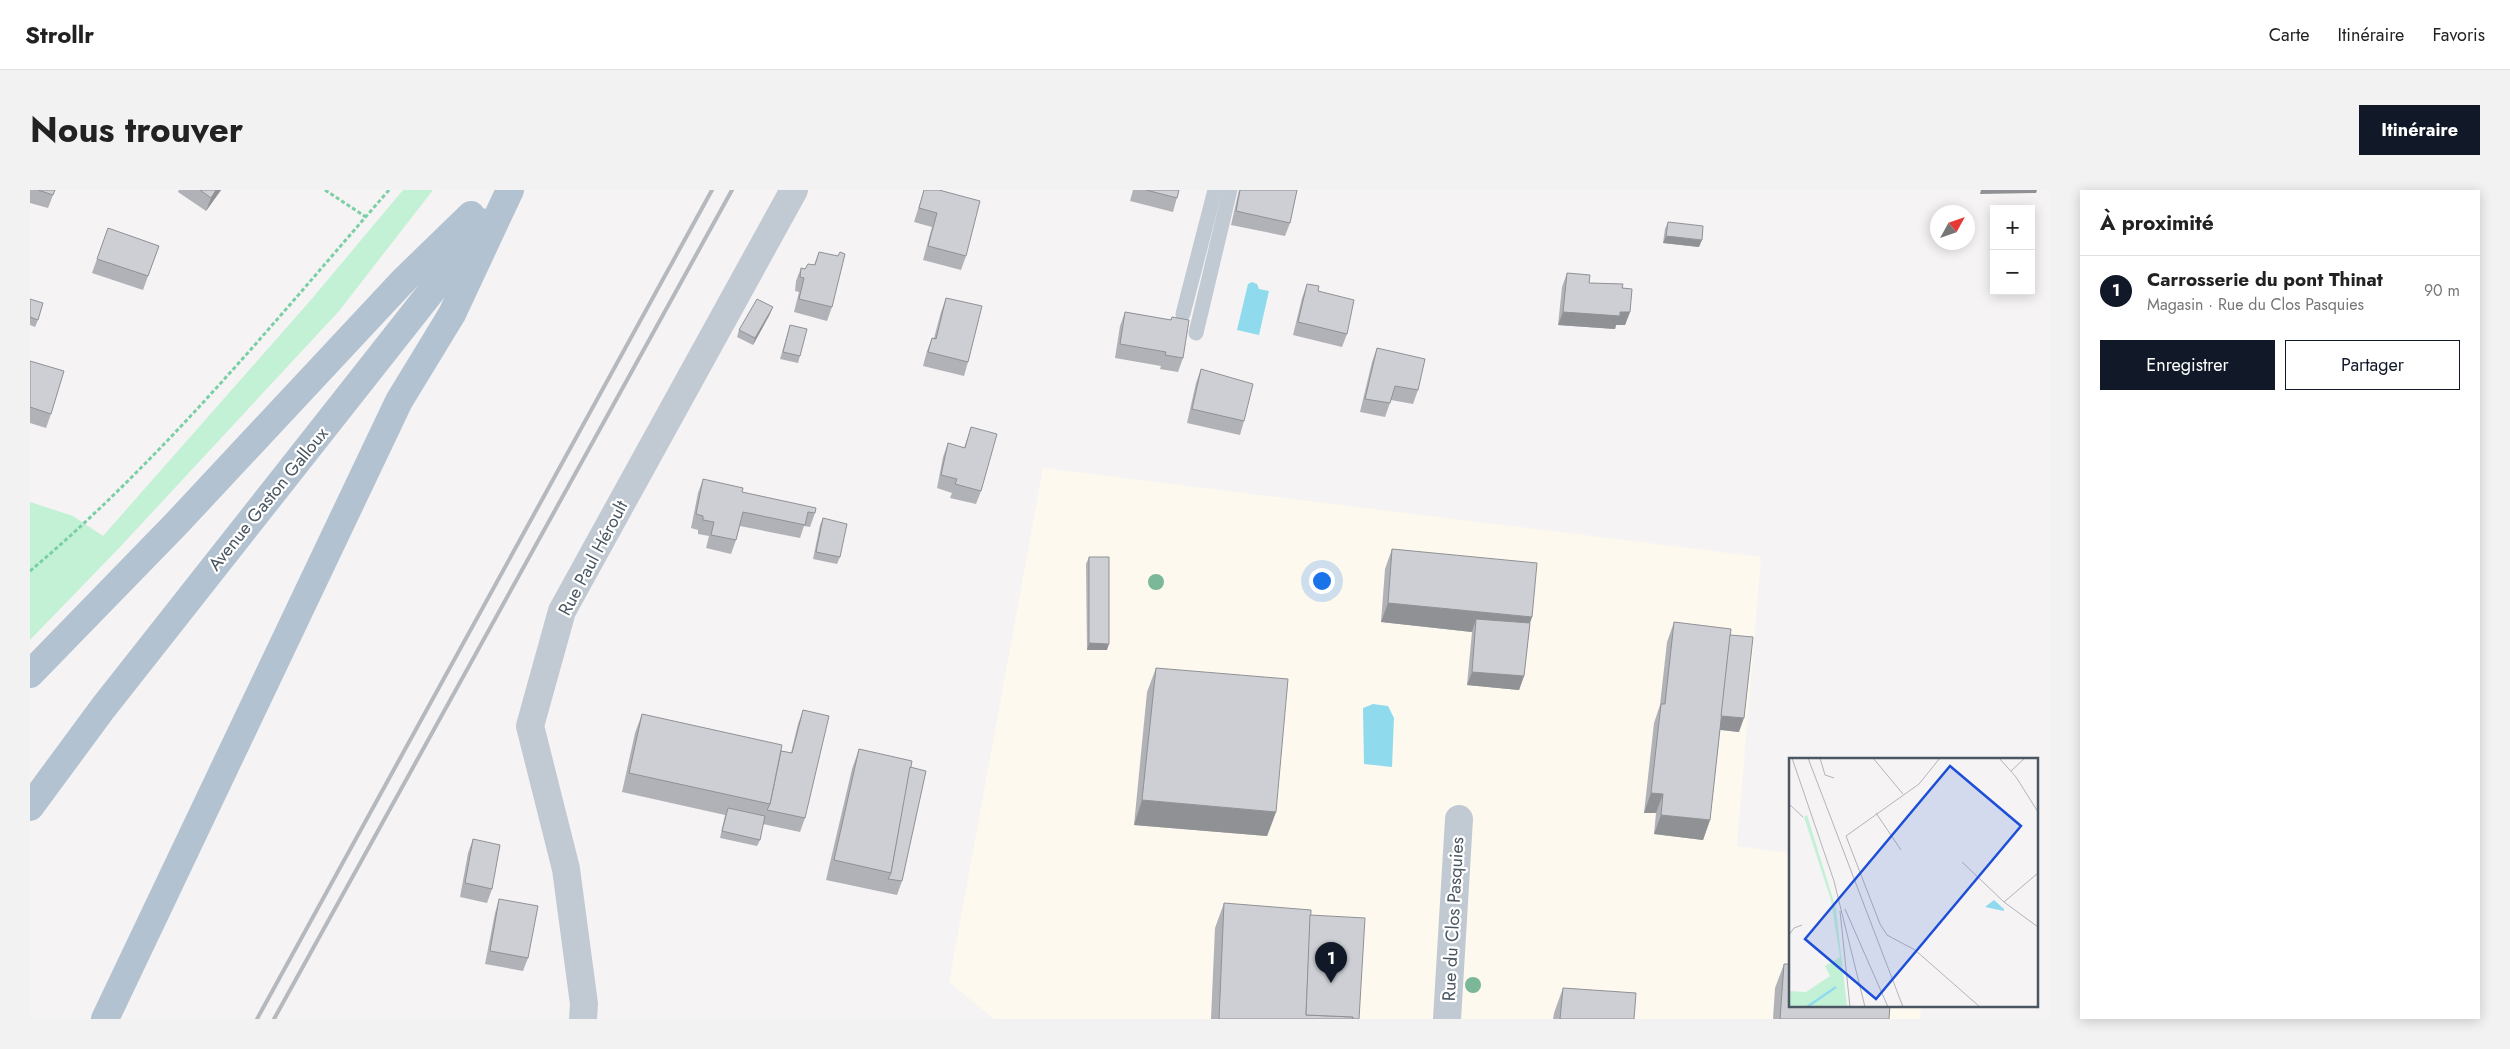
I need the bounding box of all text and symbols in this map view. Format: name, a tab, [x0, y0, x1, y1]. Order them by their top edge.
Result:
text: Strollr	[25, 17, 94, 52]
text: Carte	[2269, 22, 2310, 48]
text: Itinéraire	[2338, 22, 2404, 48]
text: Favoris	[2432, 22, 2485, 48]
text: Nous trouver	[30, 105, 243, 155]
button: Itinéraire	[2359, 105, 2480, 155]
north arrow	[1930, 205, 1975, 250]
map controls	[1990, 205, 2035, 295]
button: +	[1990, 205, 2035, 250]
text: À proximité	[2100, 208, 2214, 238]
button: −	[1990, 250, 2035, 295]
text: Carrosserie du pont Thinat	[2147, 266, 2383, 293]
text: 1	[2112, 279, 2120, 302]
text: 90 m	[2424, 279, 2460, 302]
text: Magasin · Rue du Clos Pasquies	[2147, 293, 2364, 316]
button: Enregistrer	[2100, 340, 2275, 390]
button: Partager	[2285, 340, 2460, 390]
street label: Avenue Gaston Galloux	[202, 421, 334, 576]
street label: Rue Paul Héroult	[552, 495, 635, 620]
your location	[1309, 568, 1335, 594]
inset map	[1789, 758, 2038, 1006]
street label: Rue du Clos Pasquies	[1436, 836, 1470, 1002]
pin: 1	[1315, 942, 1347, 983]

